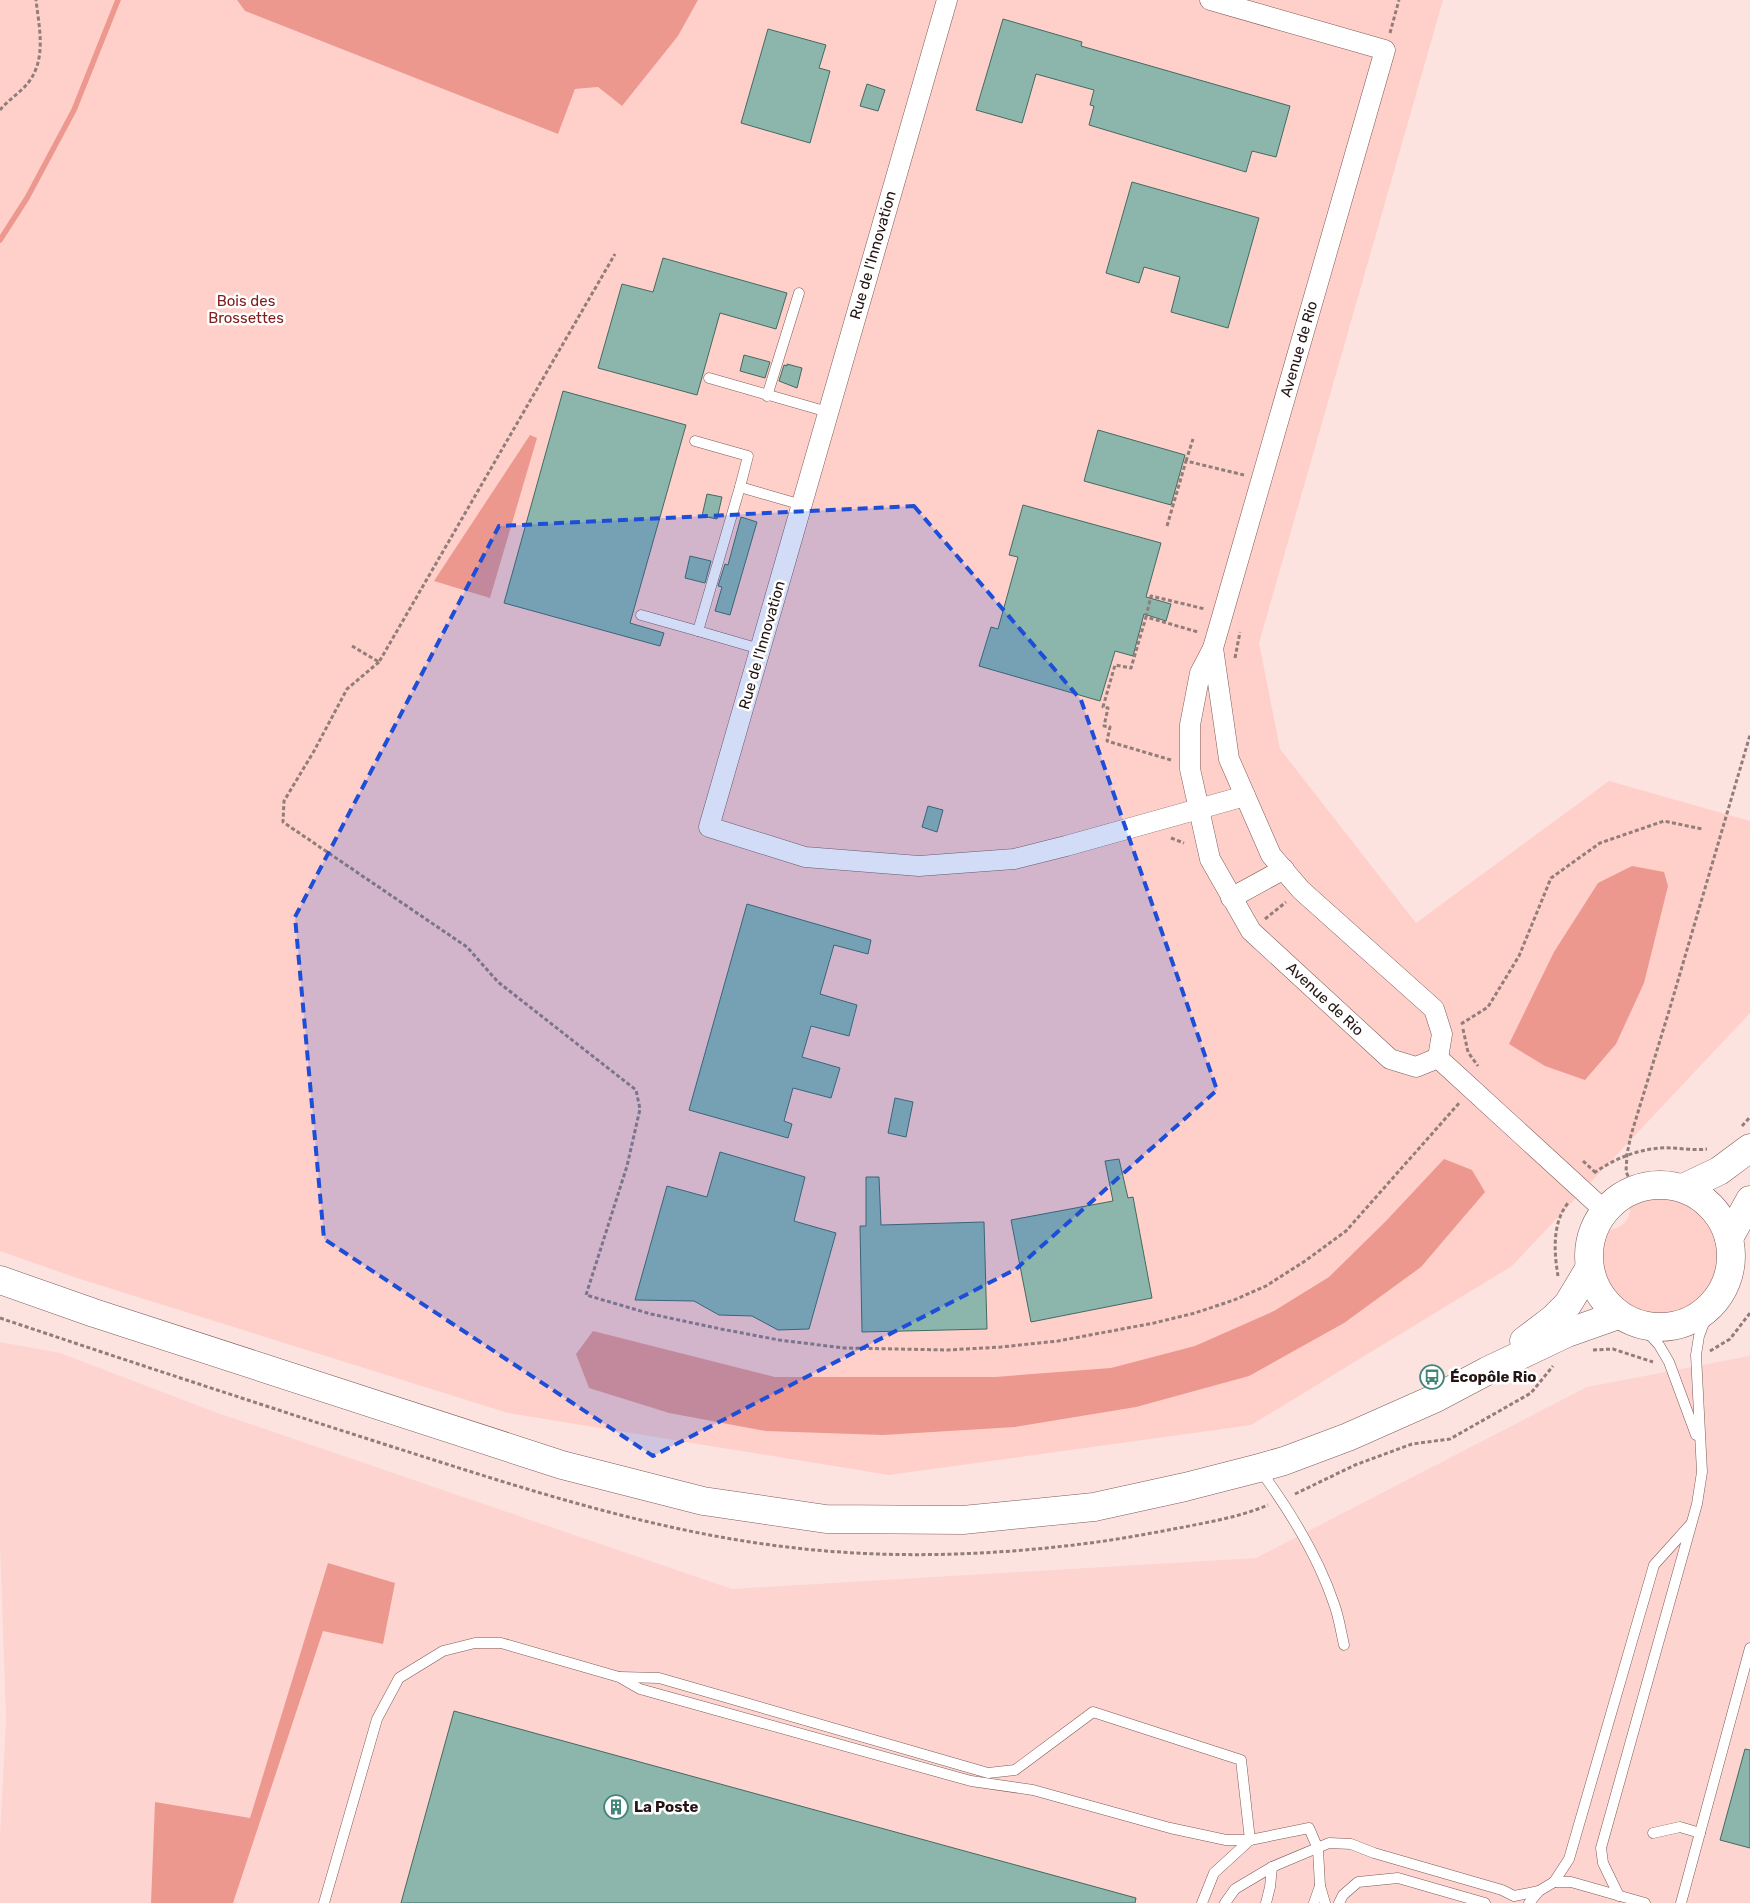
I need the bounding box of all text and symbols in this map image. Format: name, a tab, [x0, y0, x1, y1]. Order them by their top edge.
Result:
street label: Rue de l'Innovation	[846, 189, 900, 321]
park label: Bois des Brossettes	[208, 292, 284, 327]
street label: Avenue de Rio	[1277, 299, 1321, 399]
street label: Rue de l'Innovation	[735, 579, 789, 711]
street label: Avenue de Rio	[1283, 959, 1367, 1039]
bus stop icon: Écopôle Rio	[1419, 1364, 1445, 1390]
place label: Écopôle Rio	[1450, 1368, 1536, 1386]
building icon: La Poste	[603, 1794, 629, 1820]
place label: La Poste	[634, 1798, 698, 1816]

